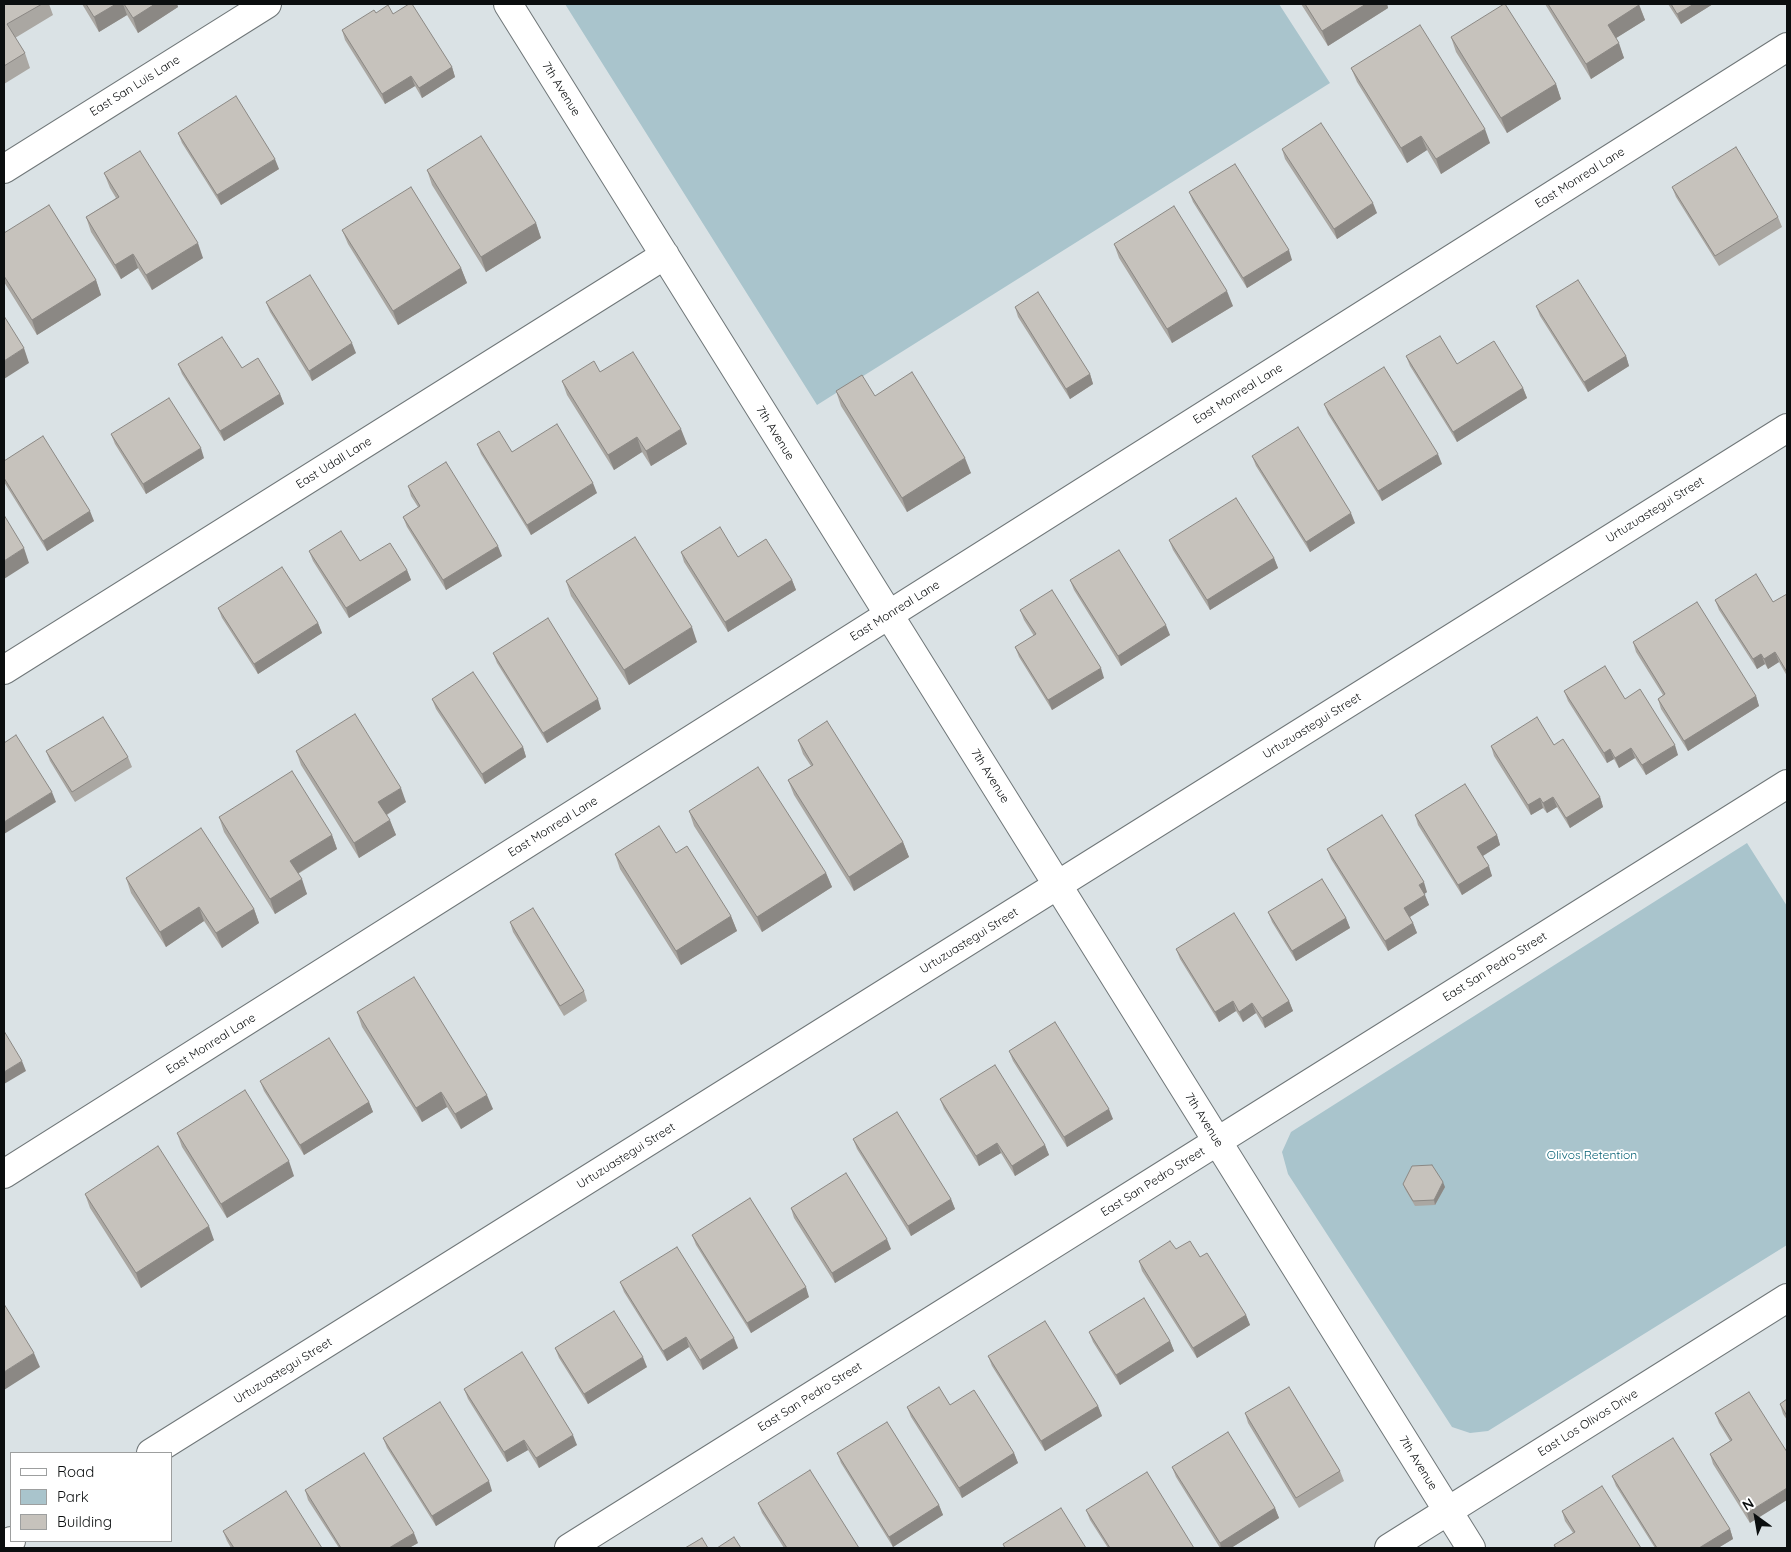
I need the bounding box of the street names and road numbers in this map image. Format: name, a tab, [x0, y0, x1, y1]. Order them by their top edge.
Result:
street label: East San Luis Lane	[87, 53, 183, 119]
street label: 7th Avenue	[539, 59, 583, 119]
street label: East Monreal Lane	[1532, 145, 1628, 211]
street label: East Monreal Lane	[1190, 361, 1286, 427]
street label: 7th Avenue	[753, 403, 797, 463]
street label: East Udall Lane	[294, 434, 374, 492]
street label: Urtuzuastegui Street	[1603, 474, 1707, 546]
street label: East Monreal Lane	[847, 578, 943, 644]
street label: Urtuzuastegui Street	[1260, 690, 1364, 762]
street label: 7th Avenue	[968, 746, 1012, 806]
street label: East Monreal Lane	[505, 794, 601, 860]
street label: Urtuzuastegui Street	[917, 905, 1021, 977]
street label: East San Pedro Street	[1440, 929, 1550, 1005]
street label: East Monreal Lane	[163, 1011, 259, 1077]
street label: 7th Avenue	[1182, 1090, 1226, 1150]
street label: Urtuzuastegui Street	[574, 1120, 678, 1192]
street label: East San Pedro Street	[1098, 1144, 1208, 1220]
street label: Urtuzuastegui Street	[231, 1335, 335, 1407]
street label: East San Pedro Street	[755, 1359, 865, 1435]
street label: East Los Olivos Drive	[1535, 1386, 1641, 1460]
street label: 7th Avenue	[1396, 1433, 1440, 1493]

